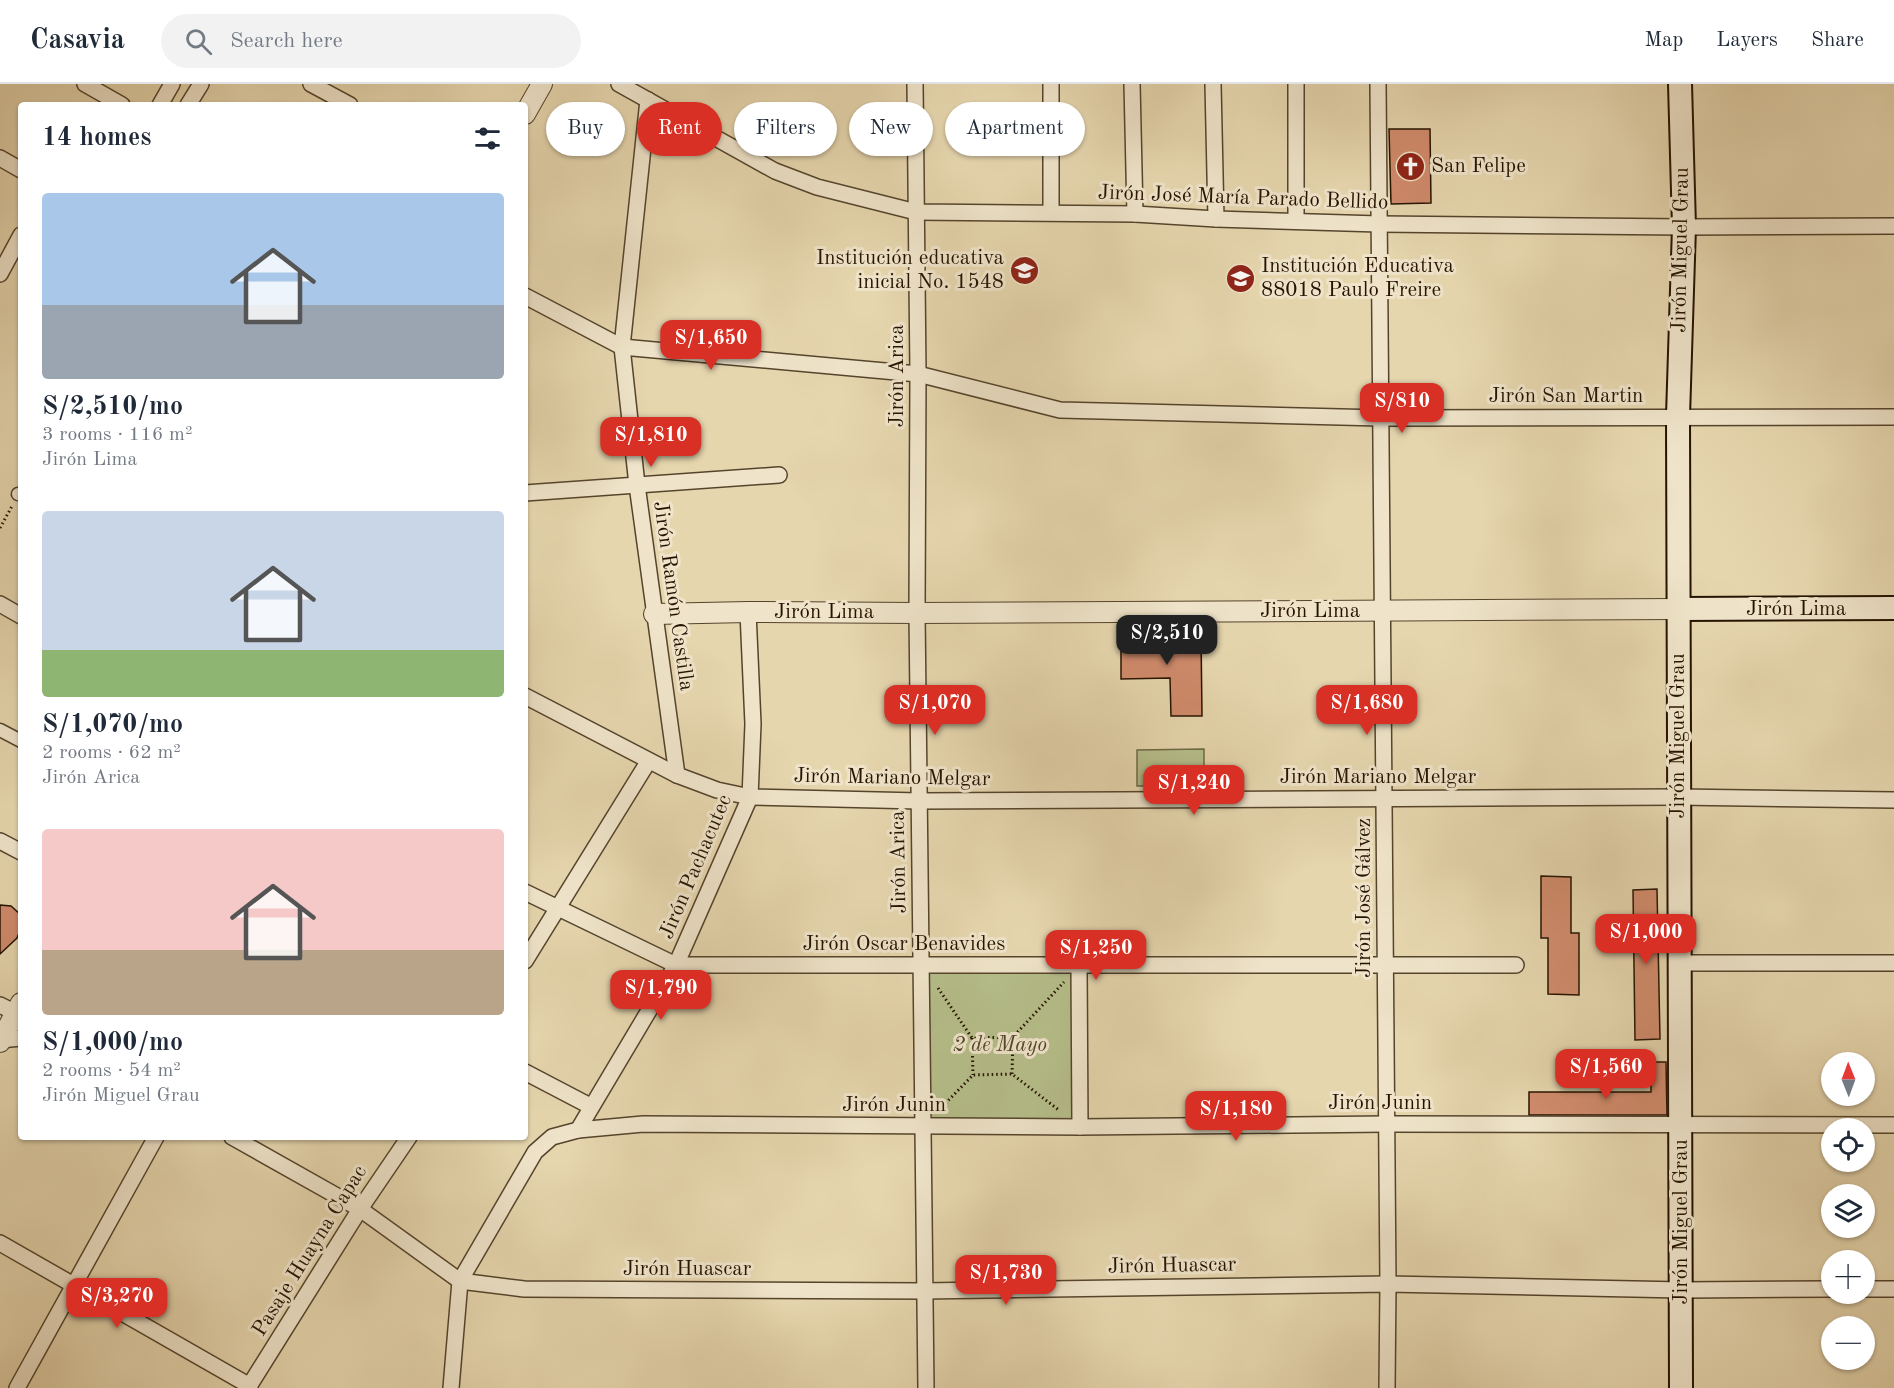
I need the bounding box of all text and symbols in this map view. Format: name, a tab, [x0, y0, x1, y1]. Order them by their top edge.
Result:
search box	[161, 14, 581, 68]
icon: search	[182, 25, 215, 58]
text: Casavia	[30, 27, 125, 55]
text: Search here	[230, 30, 343, 52]
text: Map	[1644, 30, 1683, 51]
text: Layers	[1716, 30, 1778, 51]
text: Share	[1811, 30, 1864, 51]
chip: Buy	[546, 102, 625, 156]
chip: Rent	[637, 102, 722, 156]
chip: Filters	[734, 102, 837, 156]
chip: New	[849, 102, 933, 156]
chip: Apartment	[945, 102, 1085, 156]
icon: filters	[471, 122, 504, 155]
text: 14 homes	[42, 125, 151, 151]
church icon: San Felipe	[1394, 150, 1426, 182]
place label: San Felipe	[1431, 156, 1526, 177]
street label: Jirón Miguel Grau	[1669, 167, 1693, 333]
street label: Jirón José María Parado Bellido	[1097, 182, 1389, 214]
icon: home	[219, 232, 327, 340]
place label: Institución educativa inicial No. 1548	[816, 248, 1004, 293]
school or university icon: Institución educativa inicial No. 1548	[1009, 254, 1041, 286]
place label: Institución Educativa 88018 Paulo Freire	[1261, 256, 1454, 301]
school or university icon: Institución Educativa 88018 Paulo Freire	[1224, 262, 1256, 294]
pin: S/1,650	[656, 320, 766, 371]
street label: Jirón Arica	[887, 324, 908, 428]
text: S/1,650	[674, 329, 748, 349]
pin: S/810	[1360, 383, 1444, 434]
street label: Jirón San Martin	[1489, 386, 1643, 407]
text: S/810	[1374, 392, 1430, 412]
text: S/2,510/mo	[42, 394, 183, 420]
pin: S/1,810	[596, 417, 706, 468]
text: 3 rooms · 116 m²	[42, 425, 192, 445]
text: S/1,810	[614, 426, 688, 446]
text: Jirón Lima	[42, 450, 137, 470]
street label: Jirón Ramón Castilla	[649, 500, 697, 692]
icon: home	[219, 550, 327, 658]
street label: Jirón Lima	[1746, 599, 1846, 620]
street label: Jirón Lima	[1260, 601, 1360, 622]
street label: Jirón Lima	[774, 602, 874, 623]
pin: S/2,510	[1112, 615, 1222, 666]
text: S/2,510	[1130, 624, 1204, 644]
street label: Jirón Miguel Grau	[1668, 653, 1689, 819]
pin: S/1,070	[880, 685, 990, 736]
pin: S/1,680	[1312, 685, 1422, 736]
text: S/1,070	[898, 694, 972, 714]
text: S/1,680	[1330, 694, 1404, 714]
text: S/1,070/mo	[42, 712, 183, 738]
text: 2 rooms · 62 m²	[42, 743, 181, 763]
pin: S/1,240	[1139, 765, 1249, 816]
street label: Jirón Mariano Melgar	[793, 766, 991, 790]
street label: Jirón Mariano Melgar	[1280, 767, 1477, 788]
text: Jirón Arica	[42, 768, 140, 788]
text: S/1,240	[1157, 774, 1231, 794]
street label: Jirón Pachacutec	[656, 792, 736, 942]
street label: Jirón Arica	[888, 810, 910, 914]
street label: Jirón José Gálvez	[1354, 818, 1375, 978]
icon: home	[219, 868, 327, 976]
pin: S/1,000	[1591, 914, 1701, 965]
text: S/1,000	[1609, 923, 1683, 943]
pin: S/1,250	[1041, 930, 1151, 981]
street label: Jirón Oscar Benavides	[803, 934, 1005, 955]
text: S/1,250	[1059, 939, 1133, 959]
pin: S/1,790	[606, 970, 716, 1021]
text: S/1,790	[624, 979, 698, 999]
text: S/1,000/mo	[42, 1030, 183, 1056]
park label: 2 de Mayo	[953, 1035, 1047, 1056]
pin: S/1,560	[1551, 1049, 1661, 1100]
north arrow	[1821, 1052, 1875, 1106]
map controls	[1821, 1052, 1875, 1370]
text: S/1,560	[1569, 1058, 1643, 1078]
text: 2 rooms · 54 m²	[42, 1061, 181, 1081]
text: Jirón Miguel Grau	[42, 1086, 200, 1106]
pin: S/1,180	[1181, 1091, 1291, 1142]
street label: Jirón Junin	[1328, 1093, 1432, 1114]
street label: Jirón Junin	[842, 1095, 946, 1116]
text: S/1,180	[1199, 1100, 1273, 1120]
button: locate	[1821, 1118, 1875, 1172]
street label: Jirón Miguel Grau	[1671, 1139, 1692, 1305]
street label: Pasaje Huayna Capac	[249, 1162, 371, 1340]
button: layers	[1821, 1184, 1875, 1238]
button: +	[1821, 1250, 1875, 1304]
street label: Jirón Huascar	[1107, 1254, 1237, 1278]
pin: S/1,730	[951, 1255, 1061, 1306]
street label: Jirón Huascar	[623, 1259, 752, 1280]
text: S/1,730	[969, 1264, 1043, 1284]
pin: S/3,270	[62, 1278, 172, 1329]
text: S/3,270	[80, 1287, 154, 1307]
button: −	[1821, 1316, 1875, 1370]

